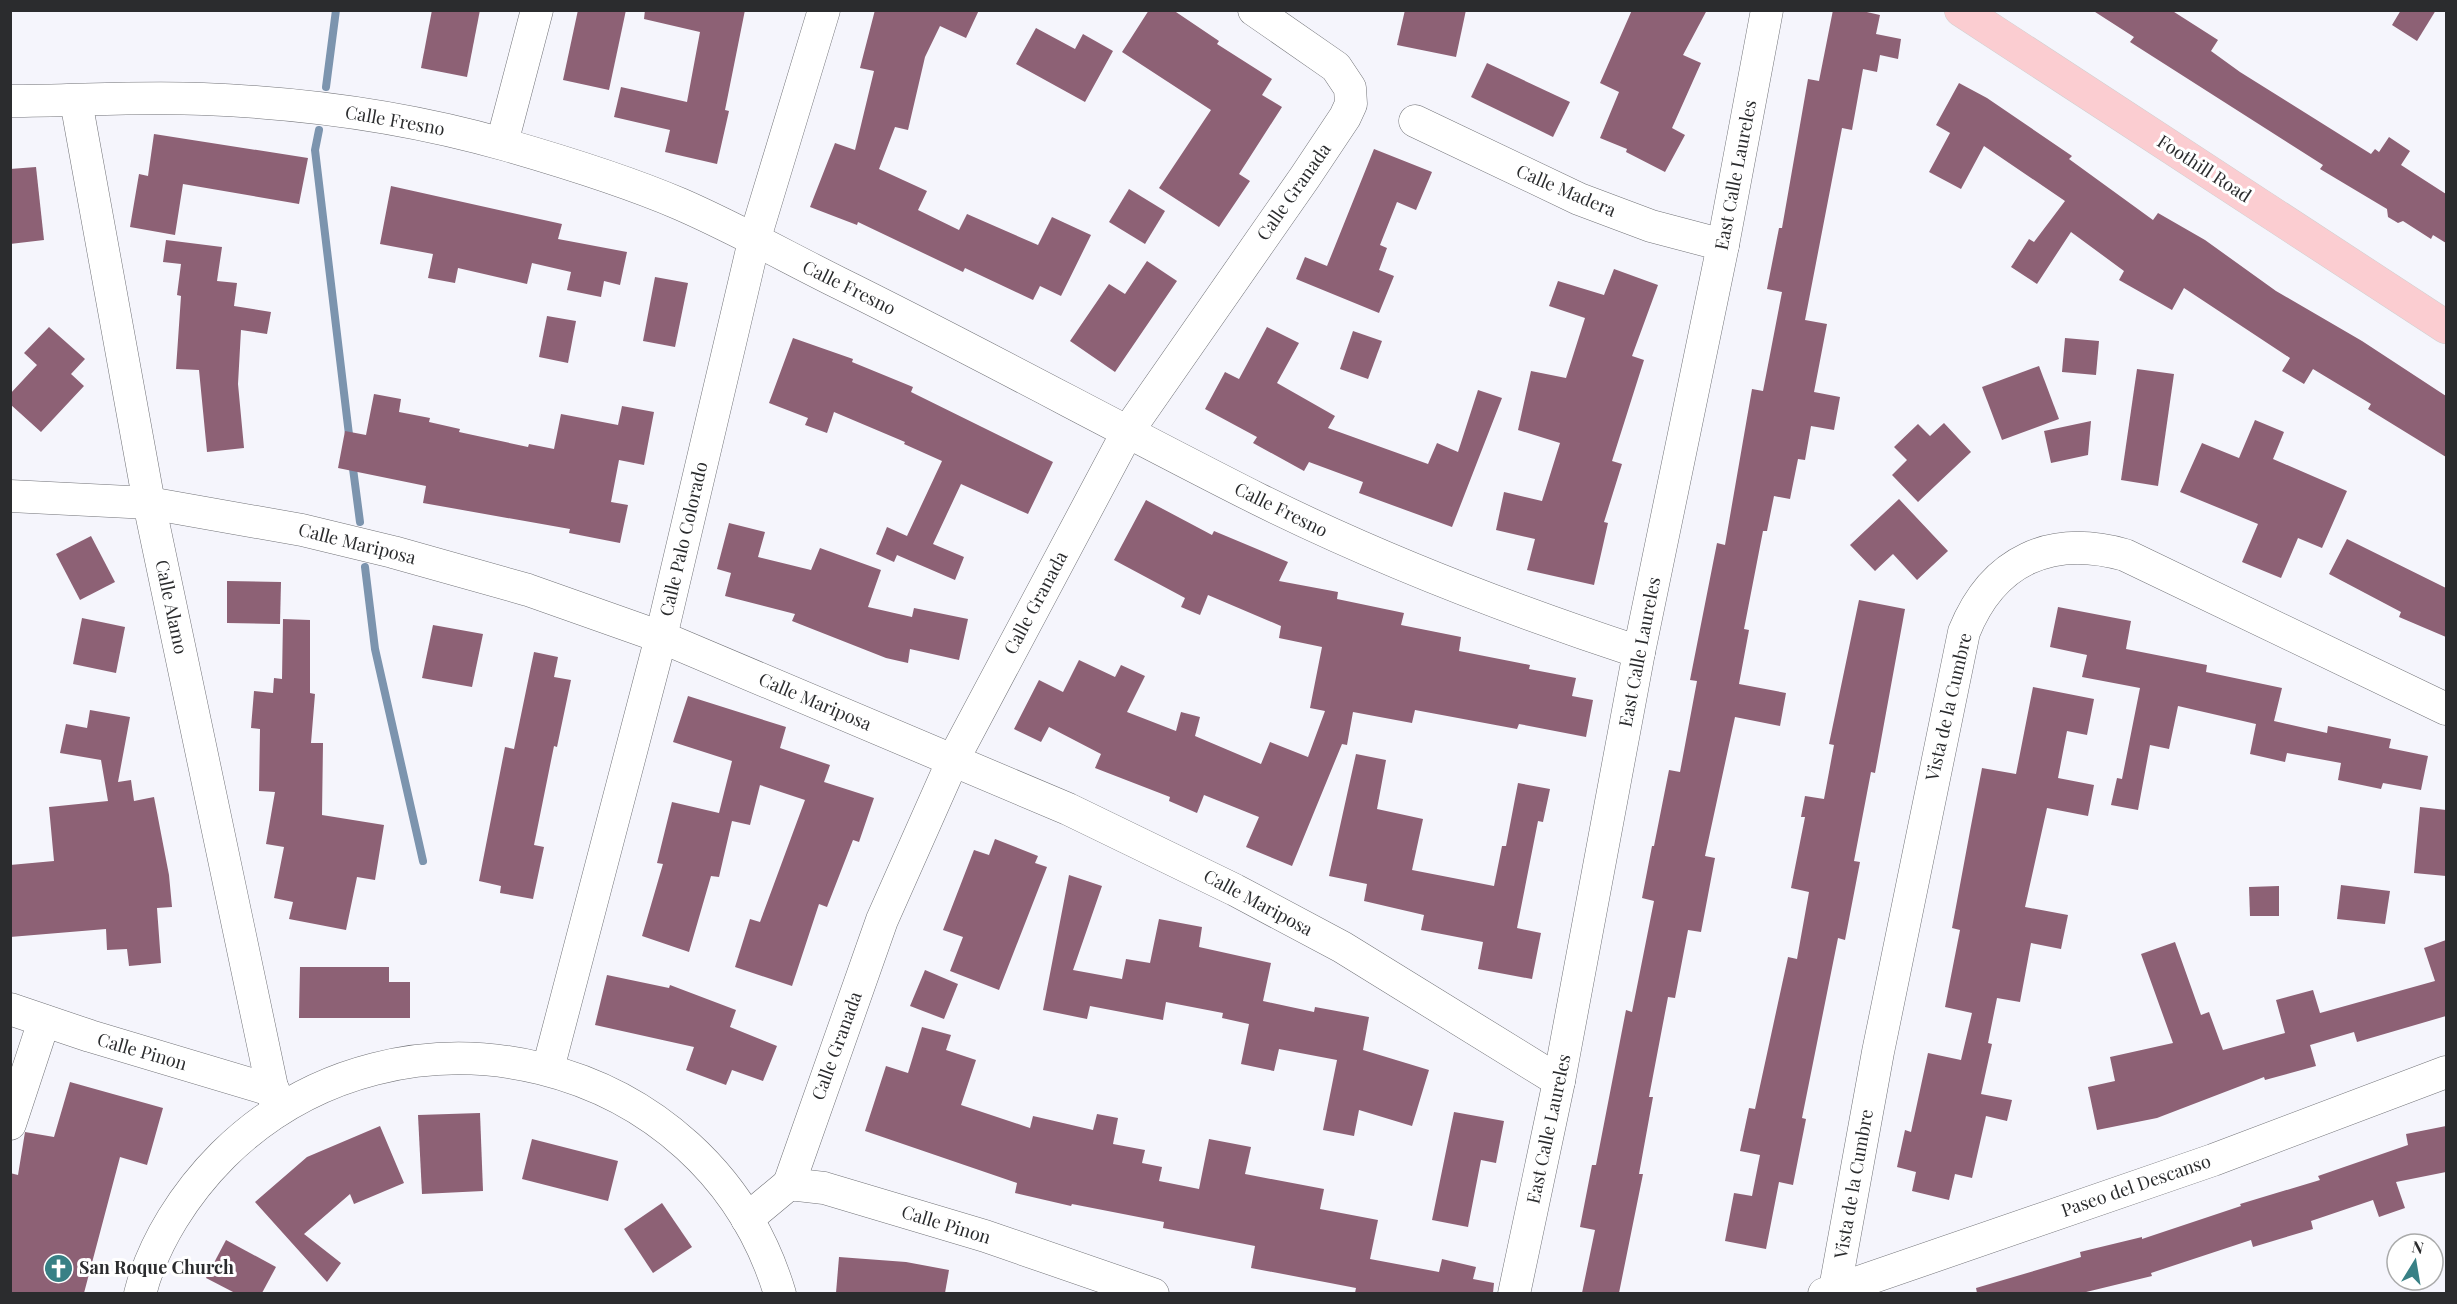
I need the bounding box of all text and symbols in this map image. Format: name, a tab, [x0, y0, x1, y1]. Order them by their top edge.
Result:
street label: East Calle Laureles	[1709, 98, 1761, 252]
street label: Calle Fresno	[343, 99, 447, 141]
street label: Foothill Road	[2153, 129, 2257, 208]
street label: Calle Granada	[1251, 138, 1336, 245]
street label: Calle Madera	[1513, 158, 1620, 222]
street label: Calle Fresno	[799, 254, 900, 320]
street label: Calle Palo Colorado	[654, 459, 713, 618]
street label: Calle Fresno	[1231, 476, 1332, 542]
street label: Calle Mariposa	[296, 517, 418, 569]
street label: Calle Granada	[998, 547, 1072, 658]
street label: Calle Alamo	[150, 557, 194, 656]
street label: East Calle Laureles	[1613, 575, 1665, 729]
street label: Vista de la Cumbre	[1919, 630, 1977, 784]
street label: Calle Mariposa	[755, 667, 875, 736]
street label: Calle Mariposa	[1200, 863, 1317, 941]
street label: Calle Granada	[805, 988, 867, 1103]
street label: Calle Pinon	[95, 1027, 190, 1075]
street label: East Calle Laureles	[1520, 1052, 1576, 1206]
street label: Vista de la Cumbre	[1828, 1107, 1878, 1261]
street label: Paseo del Descanso	[2058, 1148, 2214, 1222]
street label: Calle Pinon	[899, 1199, 994, 1249]
north arrow	[2385, 1232, 2445, 1292]
text: N	[2410, 1235, 2426, 1258]
church icon: San Roque Church	[42, 1252, 74, 1284]
place label: San Roque Church	[79, 1255, 234, 1279]

